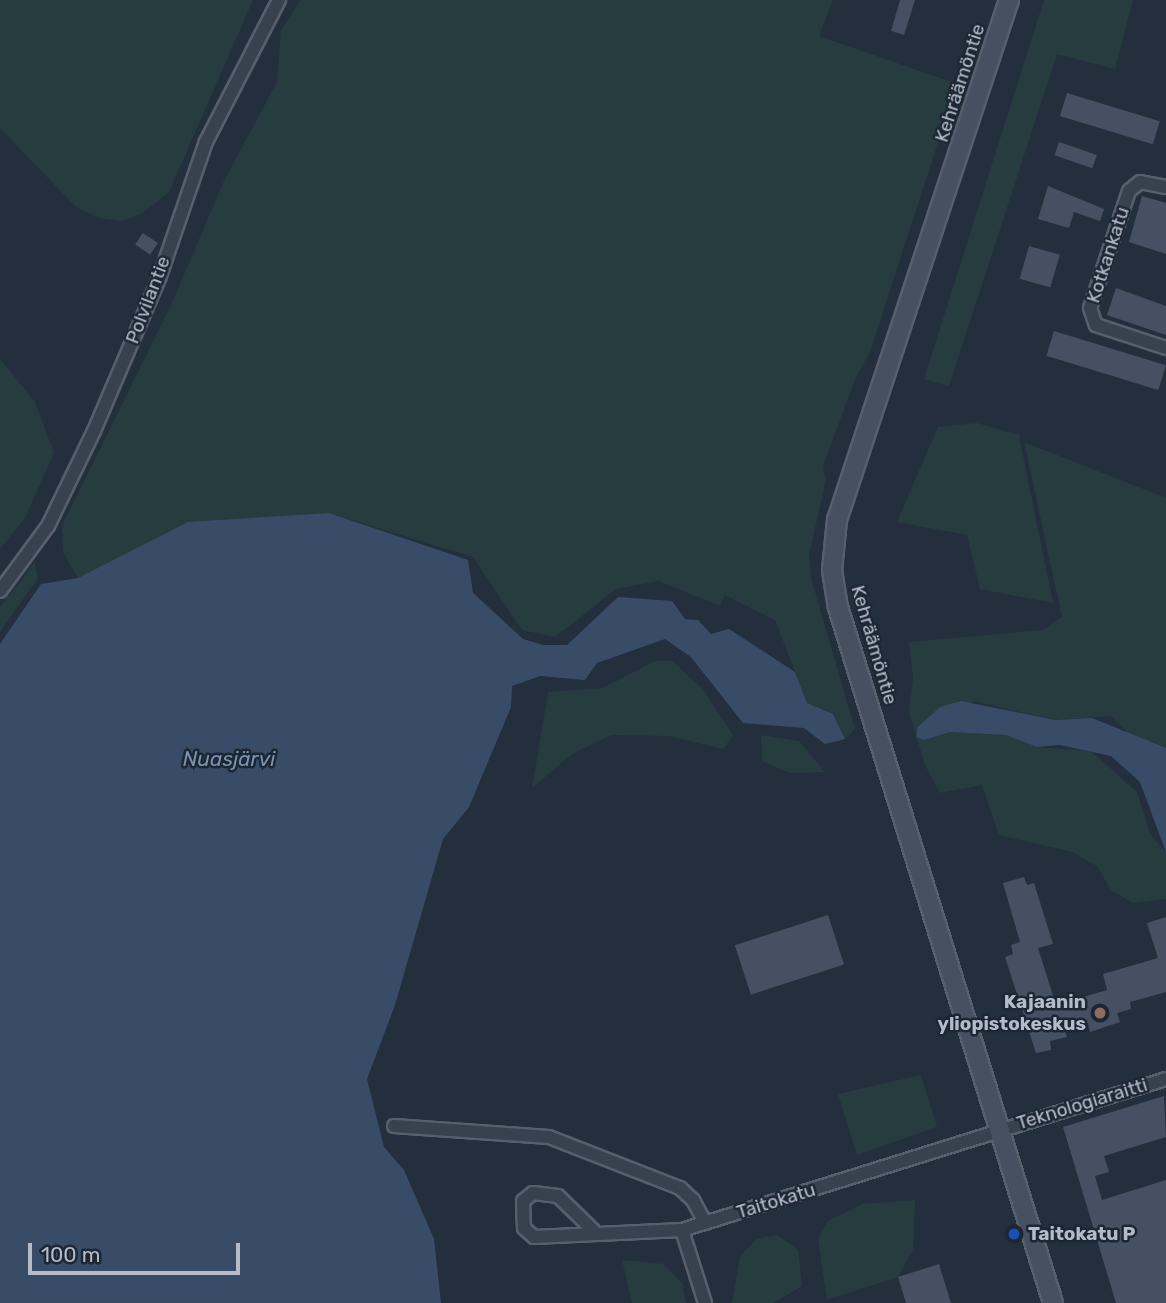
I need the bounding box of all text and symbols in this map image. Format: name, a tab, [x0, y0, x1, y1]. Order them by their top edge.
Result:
street label: Kehräämöntie	[930, 21, 990, 145]
street label: Kotkankatu	[1082, 204, 1134, 306]
street label: Polvilantie	[121, 253, 175, 347]
street label: Kehräämöntie	[846, 583, 902, 707]
water label: Nuasjärvi	[183, 746, 275, 772]
place label: Kajaanin yliopistokeskus	[938, 991, 1086, 1035]
marker: Kajaanin yliopistokeskus	[1092, 1005, 1108, 1021]
street label: Teknologiaraitti	[1014, 1073, 1150, 1135]
street label: Taitokatu	[734, 1178, 818, 1224]
place label: Taitokatu P	[1028, 1223, 1135, 1245]
marker: Taitokatu P	[1006, 1226, 1022, 1242]
scale bar	[32, 1230, 243, 1274]
text: 100 m	[41, 1242, 100, 1267]

